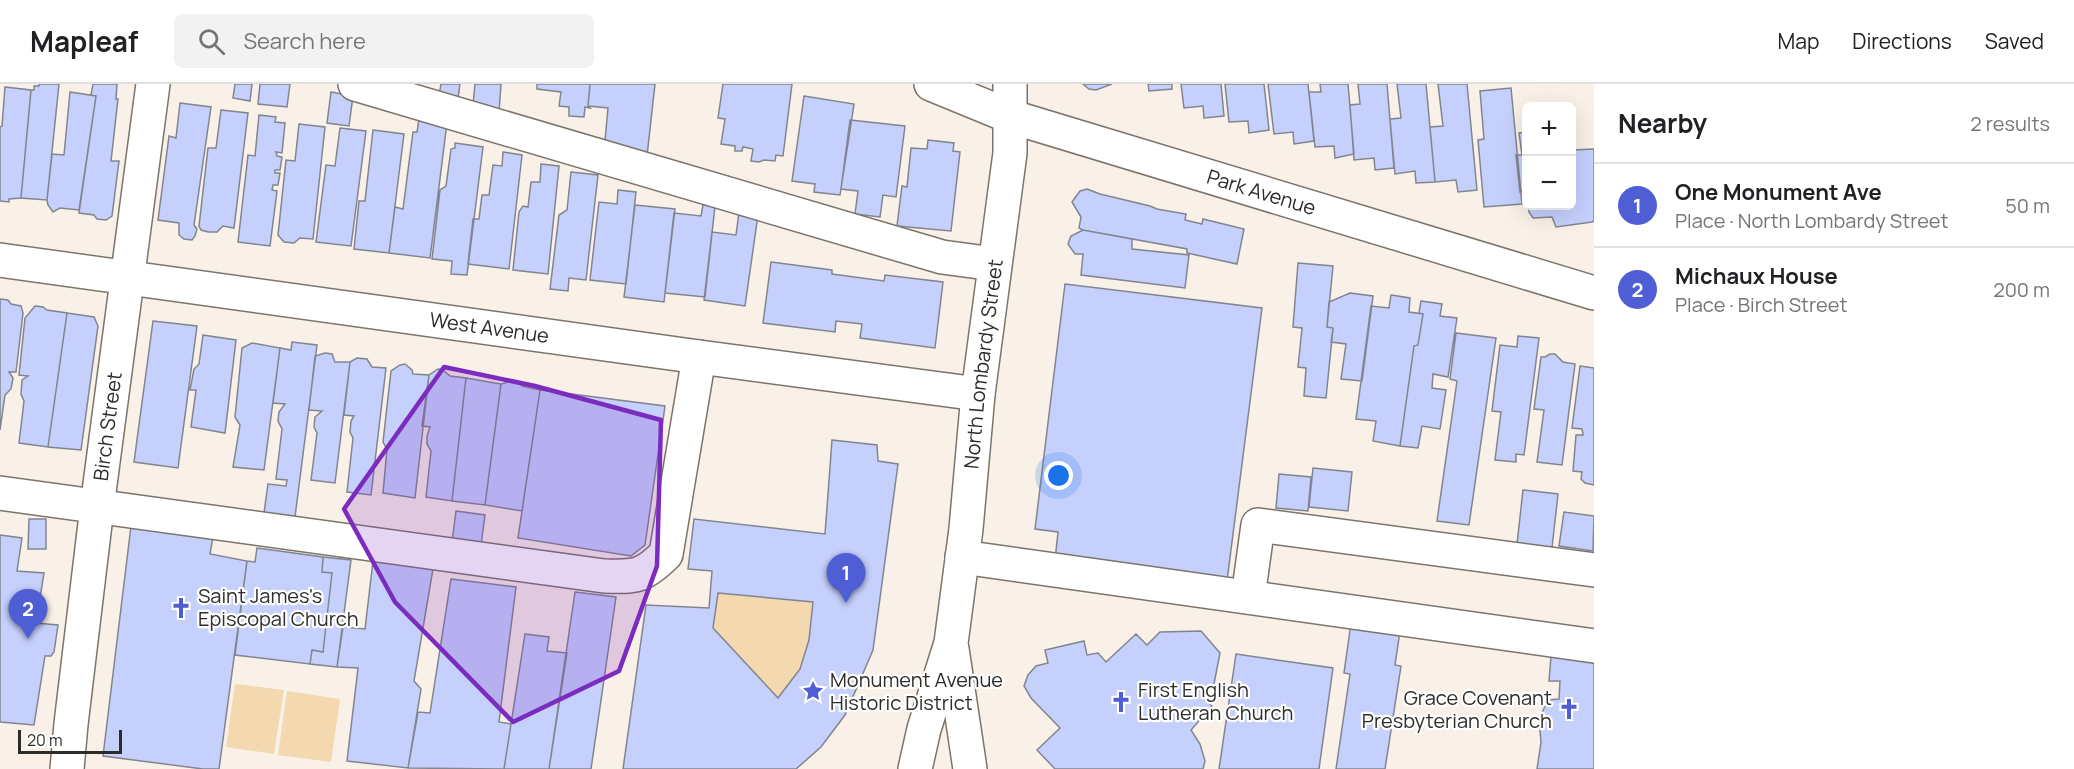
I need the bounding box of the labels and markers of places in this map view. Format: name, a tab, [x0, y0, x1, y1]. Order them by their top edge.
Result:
pin: 1	[826, 554, 866, 603]
place label: Saint James's Episcopal Church	[198, 582, 359, 632]
pin: 2	[9, 590, 48, 639]
church icon: Saint James's Episcopal Church	[169, 596, 193, 620]
place label: Monument Avenue Historic District	[830, 666, 1003, 716]
place label: First English Lutheran Church	[1138, 676, 1294, 726]
place icon: Monument Avenue Historic District	[801, 679, 825, 703]
place label: Grace Covenant Presbyterian Church	[1362, 684, 1552, 734]
church icon: First English Lutheran Church	[1109, 690, 1133, 714]
church icon: Grace Covenant Presbyterian Church	[1557, 697, 1581, 721]

